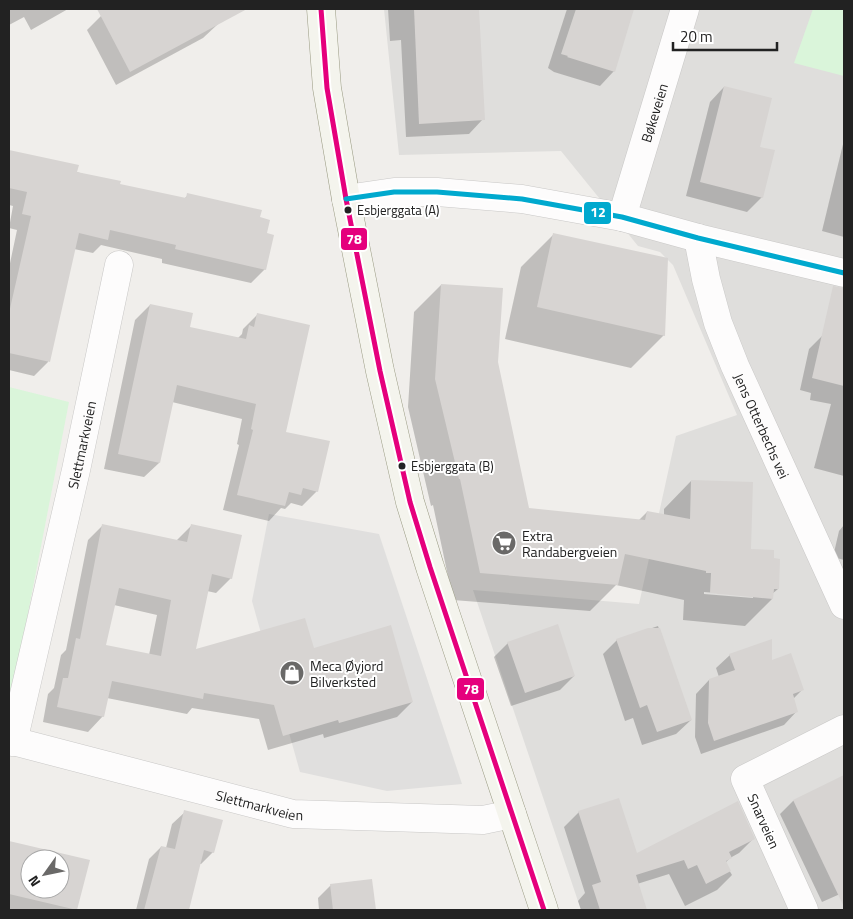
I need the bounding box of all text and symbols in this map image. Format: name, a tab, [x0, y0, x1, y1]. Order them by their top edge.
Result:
scale bar	[673, 20, 777, 52]
text: 20 m	[680, 25, 713, 48]
street label: Bøkeveien	[635, 80, 672, 145]
place label: Esbjerggata (A)	[357, 200, 439, 220]
line badge: 12	[583, 201, 612, 225]
text: 12	[590, 201, 606, 222]
marker: Esbjerggata (A)	[343, 205, 353, 215]
line badge: 78	[340, 227, 368, 251]
text: 78	[346, 228, 362, 249]
street label: Jens Otterbechs vei	[729, 369, 795, 482]
street label: Slettmarkveien	[62, 399, 101, 491]
place label: Esbjerggata (B)	[411, 456, 494, 476]
marker: Esbjerggata (B)	[397, 461, 407, 471]
place label: Extra Randabergveien	[522, 525, 617, 562]
supermarket icon: Extra Randabergveien	[491, 530, 517, 556]
place label: Meca Øyjord Bilverksted	[310, 655, 384, 692]
shop icon: Meca Øyjord Bilverksted	[279, 660, 305, 686]
line badge: 78	[456, 677, 485, 701]
text: 78	[463, 678, 479, 699]
street label: Slettmarkveien	[214, 784, 304, 825]
street label: Snarveien	[743, 790, 785, 852]
north arrow	[20, 849, 70, 899]
text: N	[22, 872, 45, 891]

